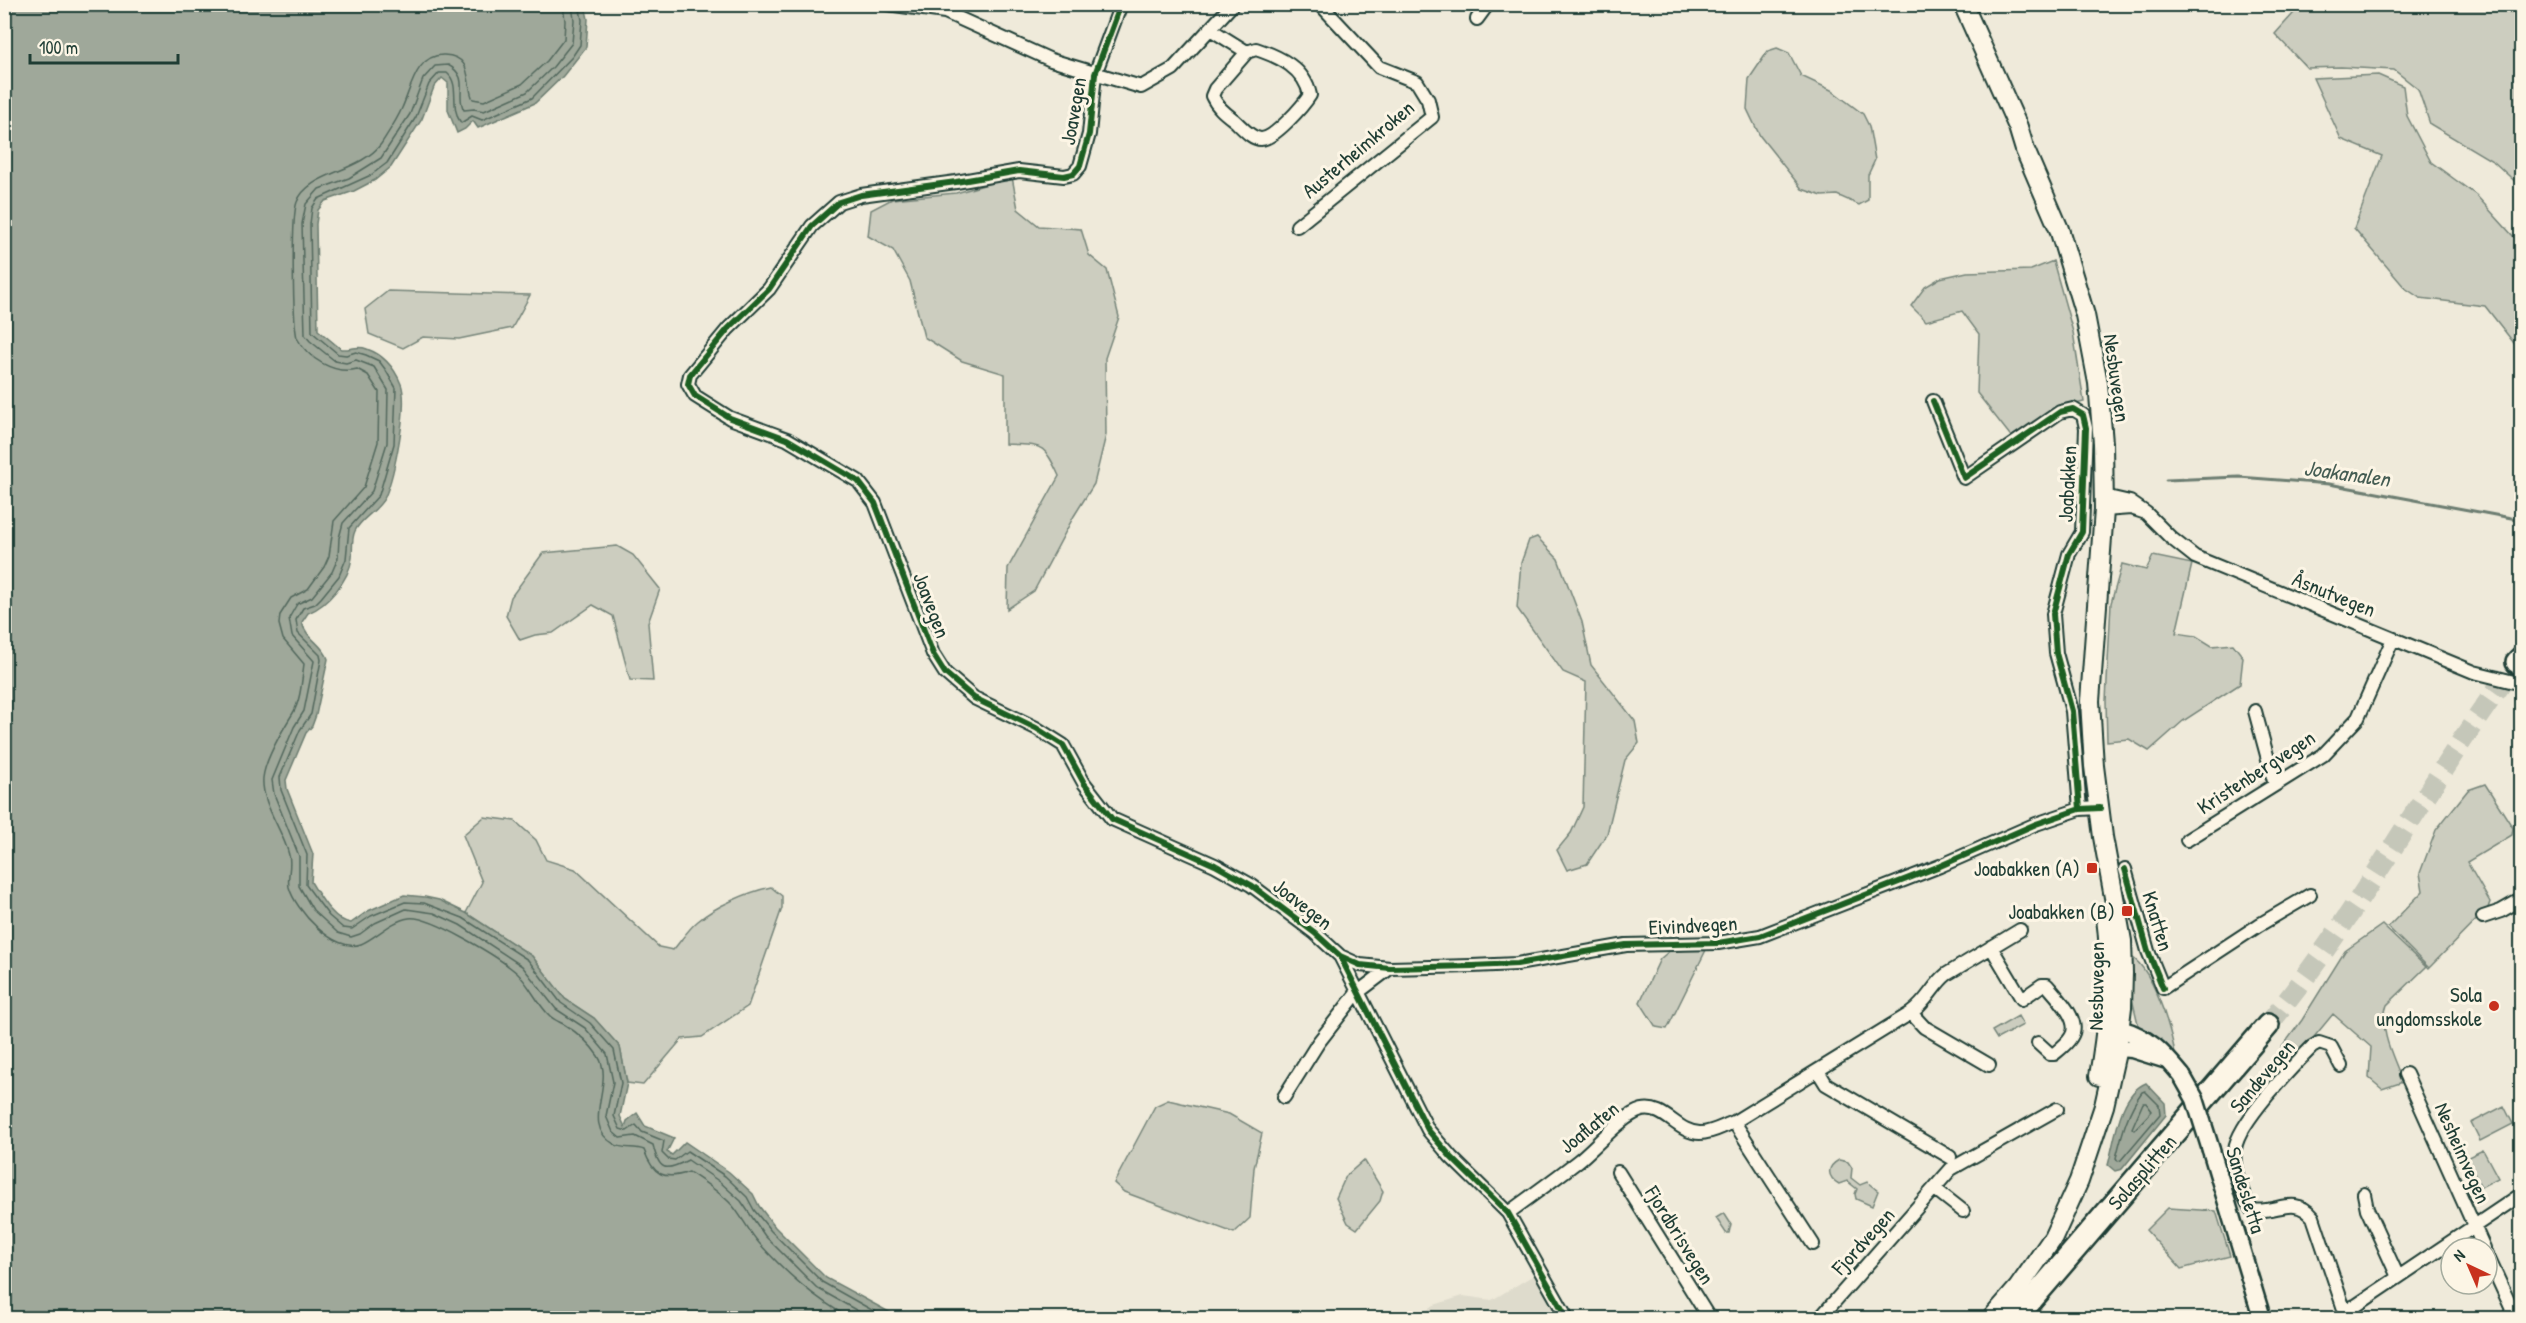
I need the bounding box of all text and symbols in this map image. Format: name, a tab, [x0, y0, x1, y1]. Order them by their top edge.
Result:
scale bar	[30, 27, 178, 65]
text: 100 m	[39, 35, 78, 60]
street label: Joavegen	[1053, 75, 1093, 147]
street label: Austerheimkroken	[1296, 93, 1420, 205]
street label: Nesbuvegen	[2096, 332, 2138, 424]
street label: Joabakken	[2051, 445, 2083, 523]
water label: Joakanalen	[2302, 452, 2394, 494]
street label: Åsnutvegen	[2288, 564, 2380, 624]
street label: Joavegen	[906, 568, 958, 642]
street label: Kristenbergvegen	[2191, 723, 2321, 821]
place label: Joabakken (A)	[1974, 854, 2080, 883]
marker: Joabakken (A)	[2085, 861, 2099, 875]
street label: Joavegen	[1267, 872, 1339, 936]
street label: Knatten	[2135, 888, 2181, 954]
place label: Joabakken (B)	[2008, 897, 2115, 926]
marker: Joabakken (B)	[2120, 904, 2134, 918]
street label: Eivindvegen	[1648, 908, 1738, 942]
street label: Nesbuvegen	[2081, 941, 2111, 1031]
place label: Sola ungdomsskole	[2377, 980, 2482, 1033]
marker: Sola ungdomsskole	[2487, 999, 2501, 1013]
street label: Sandevegen	[2223, 1033, 2301, 1119]
street label: Joaflaten	[1553, 1094, 1625, 1160]
street label: Nesheimvegen	[2428, 1098, 2498, 1208]
street label: Solasplitten	[2101, 1128, 2183, 1216]
street label: Sandesletta	[2219, 1143, 2273, 1237]
street label: Fjordbrisvegen	[1638, 1179, 1722, 1290]
street label: Fjordvegen	[1824, 1201, 1901, 1282]
north arrow	[2439, 1236, 2499, 1296]
text: N	[2448, 1244, 2470, 1266]

